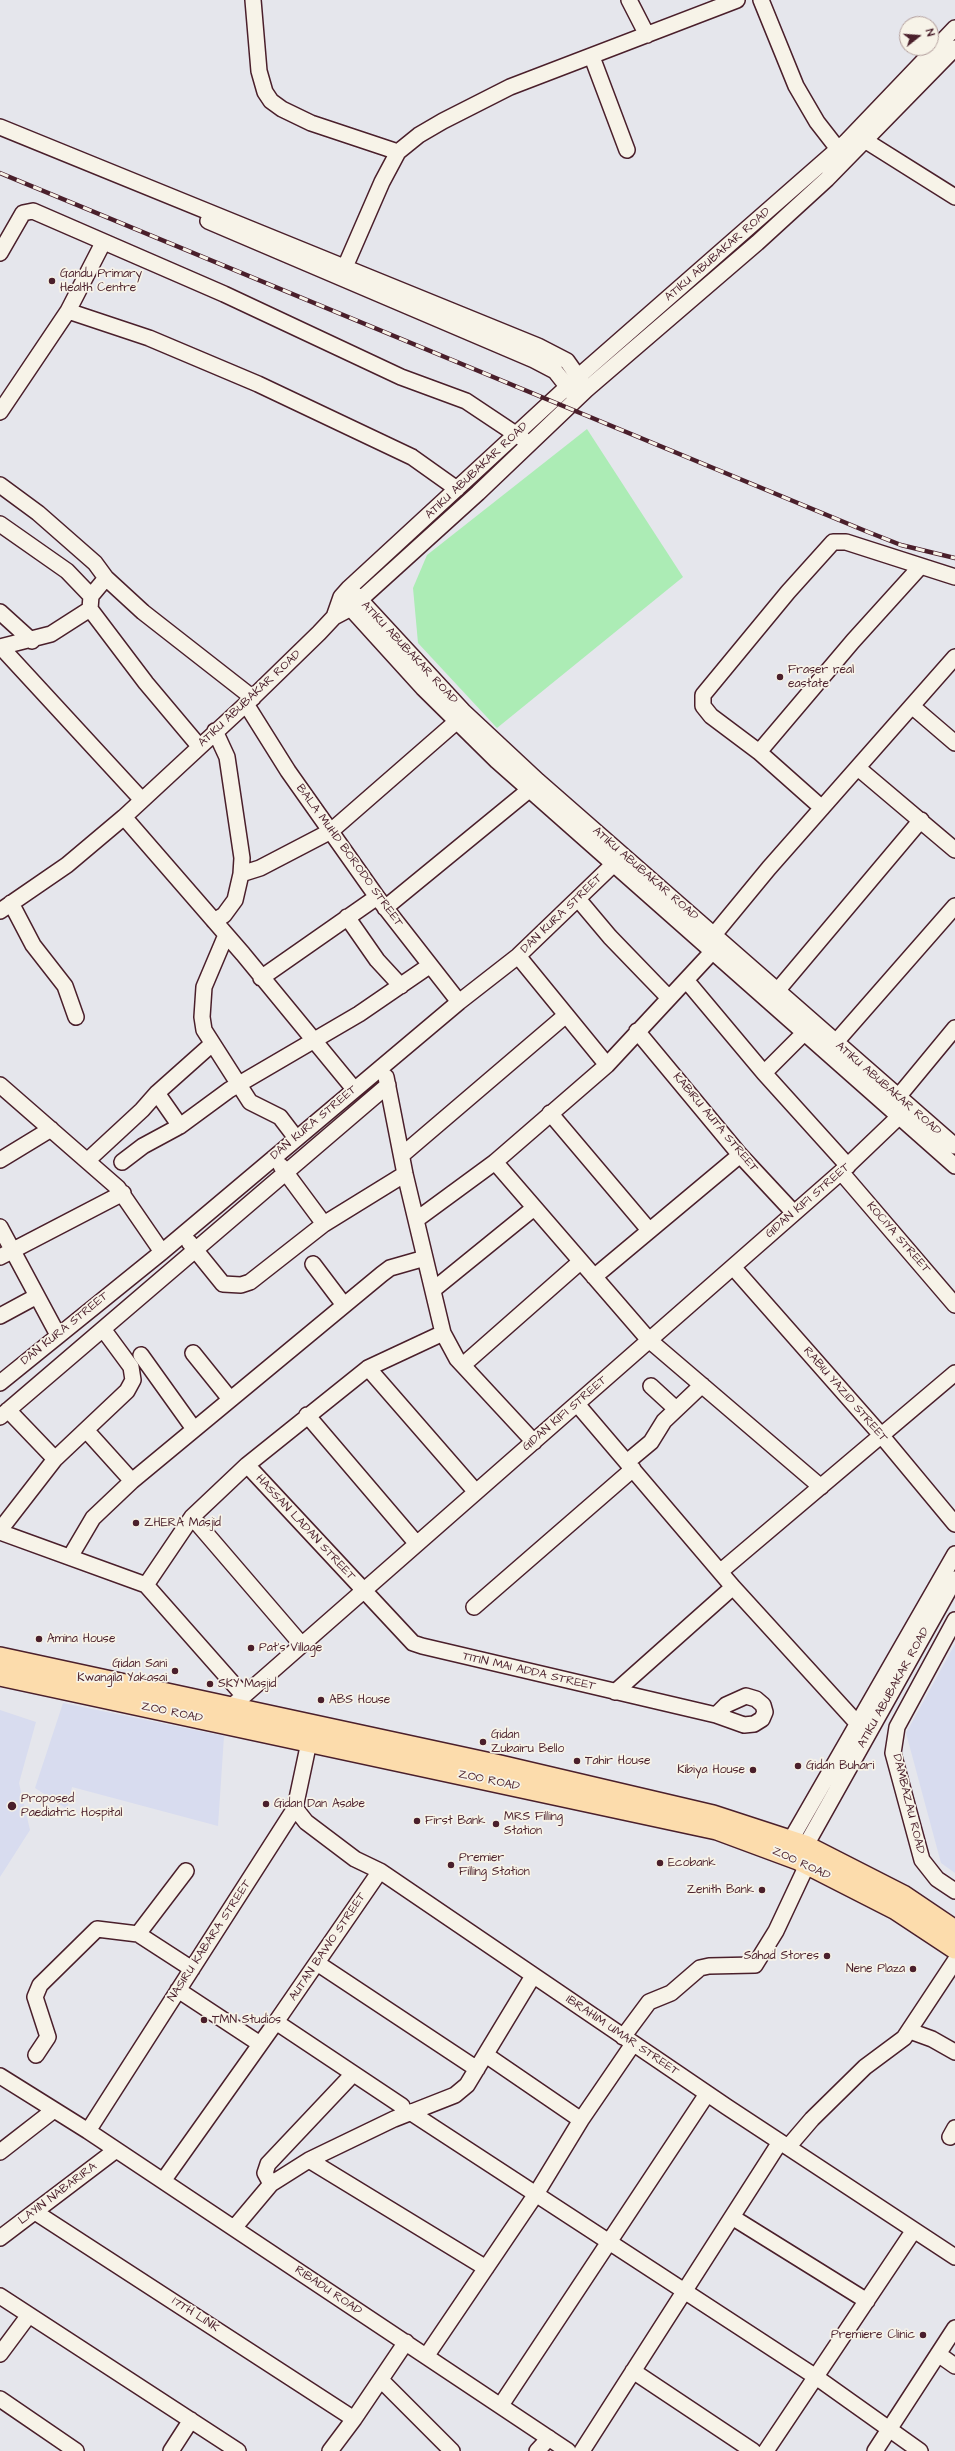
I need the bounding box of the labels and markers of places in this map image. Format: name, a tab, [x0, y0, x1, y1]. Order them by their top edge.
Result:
place label: Gandu Primary Health Centre	[60, 267, 142, 295]
marker: Gandu Primary Health Centre	[47, 276, 57, 286]
place label: Fraser real eastate	[788, 663, 854, 691]
marker: Fraser real eastate	[775, 672, 785, 682]
place label: ZHERA Masjid	[144, 1516, 221, 1530]
marker: ZHERA Masjid	[131, 1518, 141, 1528]
place label: Amina House	[47, 1632, 115, 1646]
marker: Amina House	[34, 1634, 44, 1644]
place label: Pat's Village	[259, 1641, 322, 1655]
marker: Pat's Village	[246, 1643, 256, 1653]
place label: Gidan Sani Kwangila Yakasai	[77, 1657, 167, 1685]
marker: Gidan Sani Kwangila Yakasai	[170, 1666, 180, 1676]
place label: SKY Masjid	[218, 1677, 276, 1691]
marker: SKY Masjid	[205, 1679, 215, 1689]
place label: ABS House	[329, 1693, 390, 1707]
marker: ABS House	[316, 1695, 326, 1705]
place label: Gidan Zubairu Bello	[491, 1728, 564, 1756]
marker: Gidan Zubairu Bello	[478, 1737, 488, 1747]
place label: Tahir House	[585, 1754, 650, 1768]
marker: Tahir House	[572, 1756, 582, 1766]
place label: Gidan Buhari	[806, 1759, 874, 1773]
marker: Gidan Buhari	[793, 1761, 803, 1771]
place label: Kibiya House	[677, 1763, 745, 1777]
marker: Kibiya House	[748, 1765, 758, 1775]
place label: Proposed Paediatric Hospital	[21, 1792, 122, 1820]
place label: Gidan Dan Asabe	[274, 1797, 365, 1811]
marker: Gidan Dan Asabe	[261, 1799, 271, 1809]
marker: Proposed Paediatric Hospital	[6, 1800, 18, 1812]
place label: MRS Filling Station	[504, 1810, 563, 1838]
place label: First Bank	[425, 1814, 485, 1828]
marker: First Bank	[412, 1816, 422, 1826]
marker: MRS Filling Station	[491, 1819, 501, 1829]
place label: Premier Filling Station	[459, 1851, 530, 1879]
place label: Ecobank	[668, 1856, 716, 1870]
marker: Ecobank	[655, 1858, 665, 1868]
marker: Premier Filling Station	[446, 1860, 456, 1870]
place label: Zenith Bank	[687, 1883, 754, 1897]
marker: Zenith Bank	[757, 1885, 767, 1895]
place label: Sahad Stores	[744, 1949, 819, 1963]
marker: Sahad Stores	[822, 1951, 832, 1961]
place label: Nene Plaza	[846, 1962, 905, 1976]
marker: Nene Plaza	[908, 1964, 918, 1974]
place label: TMN Studios	[212, 2013, 281, 2027]
marker: TMN Studios	[199, 2015, 209, 2025]
place label: Premiere Clinic	[831, 2328, 915, 2342]
marker: Premiere Clinic	[918, 2330, 928, 2340]

